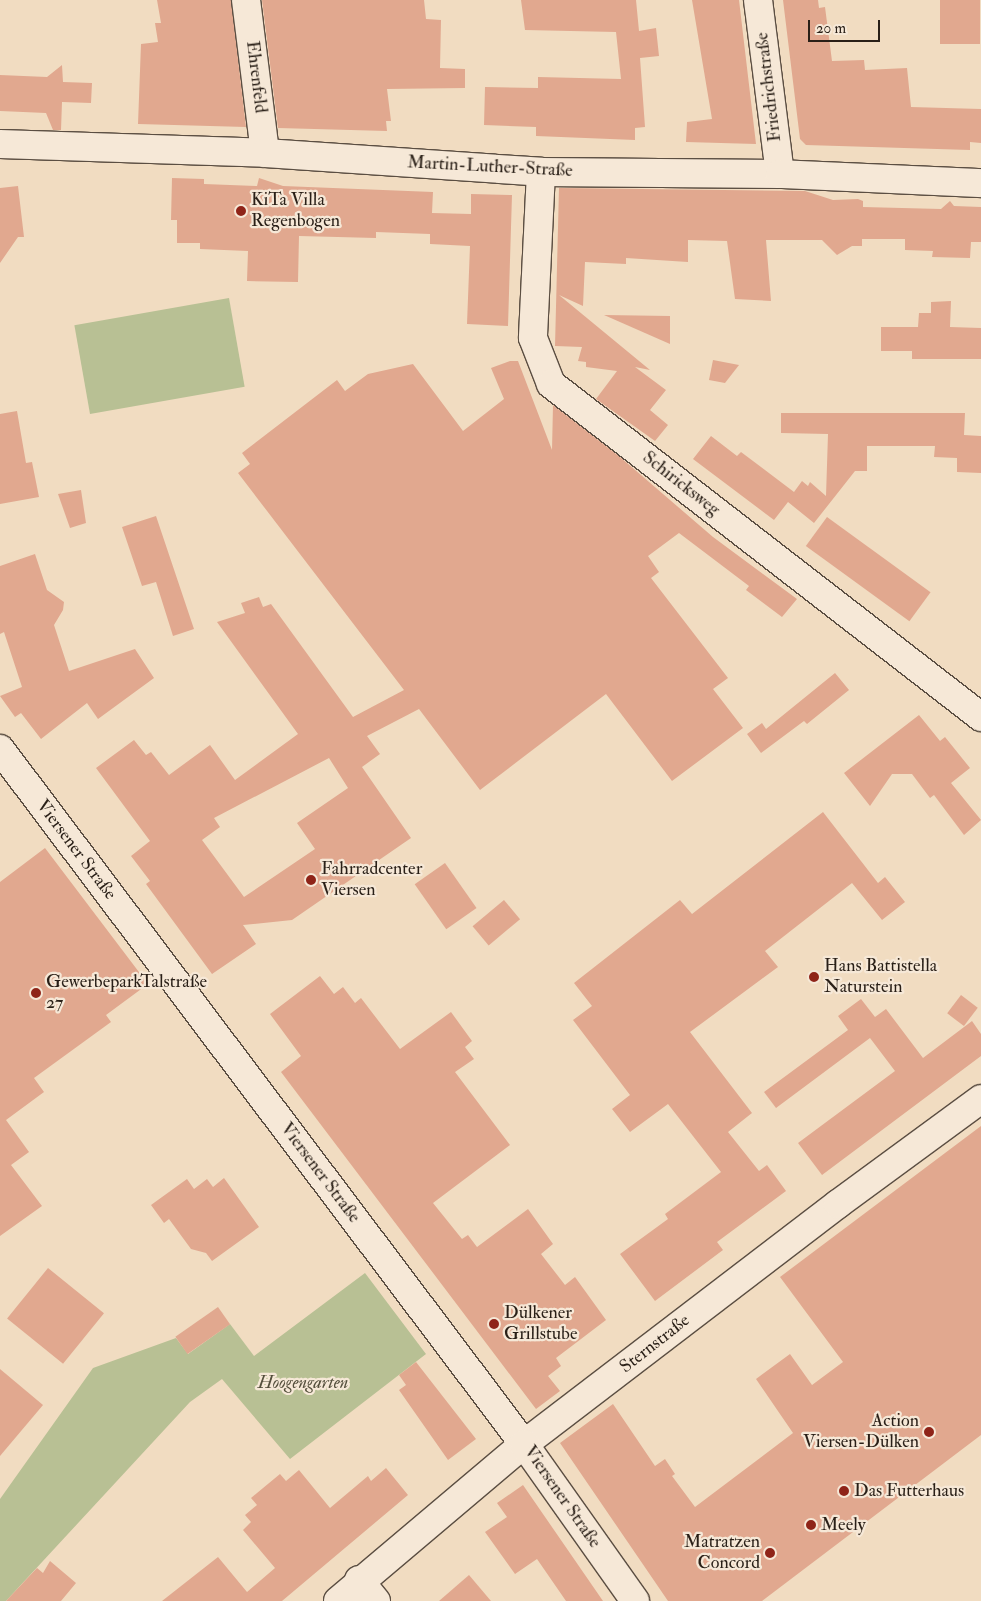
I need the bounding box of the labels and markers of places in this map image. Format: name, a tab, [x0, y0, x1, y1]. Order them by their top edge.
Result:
place label: KiTa Villa Regenbogen	[251, 190, 340, 232]
marker: KiTa Villa Regenbogen	[235, 205, 247, 217]
place label: Fahrradcenter Viersen	[321, 859, 422, 902]
marker: Fahrradcenter Viersen	[305, 874, 317, 886]
place label: Hans Battistella Naturstein	[824, 956, 937, 999]
marker: Hans Battistella Naturstein	[808, 971, 820, 983]
place label: GewerbeparkTalstraße 27	[46, 972, 207, 1014]
marker: GewerbeparkTalstraße 27	[30, 987, 42, 999]
place label: Dülkener Grillstube	[504, 1303, 577, 1346]
marker: Dülkener Grillstube	[488, 1318, 500, 1330]
place label: Action Viersen-Dülken	[803, 1411, 919, 1454]
marker: Action Viersen-Dülken	[923, 1426, 935, 1438]
place label: Das Futterhaus	[854, 1480, 964, 1502]
marker: Das Futterhaus	[838, 1485, 850, 1497]
place label: Meely	[821, 1514, 866, 1536]
marker: Meely	[805, 1519, 817, 1531]
place label: Matratzen Concord	[684, 1532, 760, 1575]
marker: Matratzen Concord	[764, 1547, 776, 1559]

